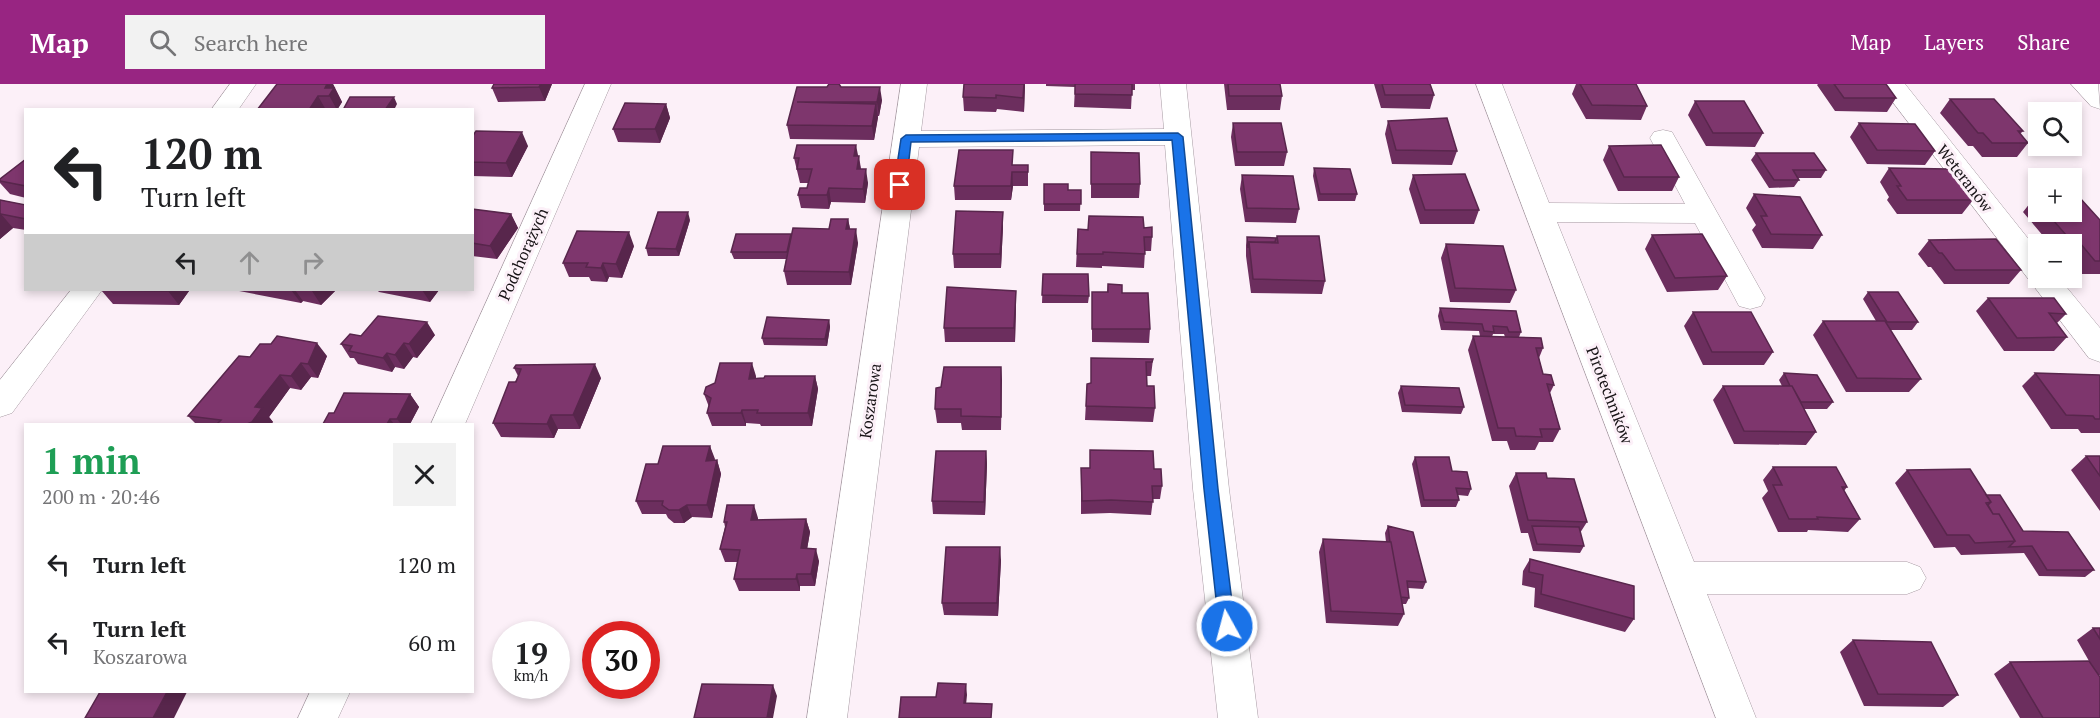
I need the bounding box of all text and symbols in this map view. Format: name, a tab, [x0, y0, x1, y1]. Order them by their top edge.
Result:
search box	[125, 15, 545, 69]
text: Map	[30, 24, 89, 61]
icon: search	[146, 26, 179, 59]
text: Search here	[194, 28, 308, 57]
text: Map	[1850, 28, 1891, 56]
text: Layers	[1924, 28, 1984, 56]
text: Share	[2017, 28, 2070, 56]
map controls	[2028, 102, 2082, 288]
button: search	[2028, 102, 2082, 156]
text: 120 m	[141, 125, 262, 181]
icon: left	[42, 132, 120, 210]
street label: Weteranów	[1932, 140, 1999, 217]
pin	[874, 159, 925, 210]
icon: arrive	[883, 168, 916, 201]
button: +	[2028, 168, 2082, 222]
text: Turn left	[141, 179, 246, 215]
street label: Podchorążych	[493, 204, 553, 304]
button: −	[2028, 234, 2082, 288]
icon: left	[170, 246, 203, 279]
icon: ahead	[233, 246, 266, 279]
icon: right	[296, 246, 329, 279]
street label: Pirotechników	[1581, 343, 1639, 447]
street label: Koszarowa	[854, 362, 886, 440]
text: 1 min	[42, 437, 140, 484]
button: close	[393, 443, 456, 506]
text: 200 m · 20:46	[42, 483, 160, 510]
icon: left	[42, 548, 75, 581]
text: Turn left	[93, 550, 186, 579]
text: 120 m	[396, 550, 456, 579]
position arrow	[1195, 594, 1259, 658]
text: Turn left	[93, 614, 186, 643]
speed limit sign: 30	[582, 621, 660, 699]
icon: left	[42, 626, 75, 659]
text: 60 m	[408, 628, 456, 657]
text: 19	[514, 633, 548, 673]
text: Koszarowa	[93, 643, 188, 670]
text: km/h	[514, 665, 548, 685]

